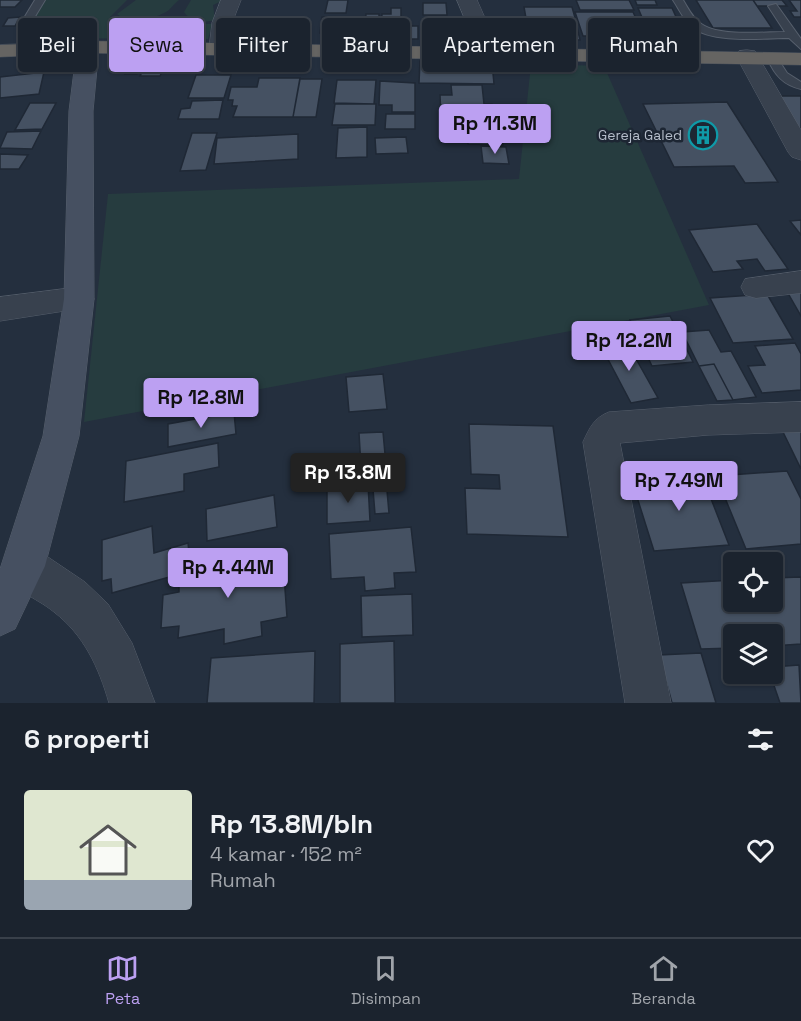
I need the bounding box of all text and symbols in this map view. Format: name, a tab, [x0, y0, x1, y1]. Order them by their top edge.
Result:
chip: Beli	[18, 18, 97, 72]
chip: Sewa	[109, 18, 204, 72]
chip: Filter	[216, 18, 310, 72]
chip: Baru	[322, 18, 410, 72]
chip: Apartemen	[422, 18, 576, 72]
chip: Rumah	[588, 18, 699, 72]
pin: Rp 11.3M	[433, 104, 557, 155]
text: Rp 11.3M	[453, 110, 537, 136]
building icon: Gereja Galed	[687, 119, 719, 151]
place label: Gereja Galed	[598, 126, 682, 144]
pin: Rp 12.2M	[567, 321, 691, 372]
text: Rp 12.2M	[586, 327, 672, 353]
pin: Rp 12.8M	[139, 378, 263, 429]
text: Rp 12.8M	[158, 384, 245, 410]
pin: Rp 13.8M	[286, 453, 410, 504]
text: Rp 13.8M	[304, 459, 392, 485]
pin: Rp 7.49M	[617, 461, 741, 512]
text: Rp 7.49M	[635, 467, 723, 493]
pin: Rp 4.44M	[166, 548, 290, 599]
map controls	[723, 552, 783, 684]
button: locate	[723, 552, 783, 612]
text: Rp 4.44M	[182, 554, 274, 580]
button: layers	[723, 624, 783, 684]
text: 6 properti	[24, 722, 150, 756]
icon: filters	[744, 723, 777, 756]
text: Rp 13.8M/bln	[210, 807, 373, 841]
icon: home	[72, 814, 144, 886]
icon: heart	[744, 834, 777, 867]
text: 4 kamar · 152 m²	[210, 841, 362, 867]
text: Rumah	[210, 867, 276, 893]
tab: Peta	[105, 952, 140, 1009]
tab: Disimpan	[351, 952, 421, 1009]
tab: Beranda	[631, 952, 696, 1009]

